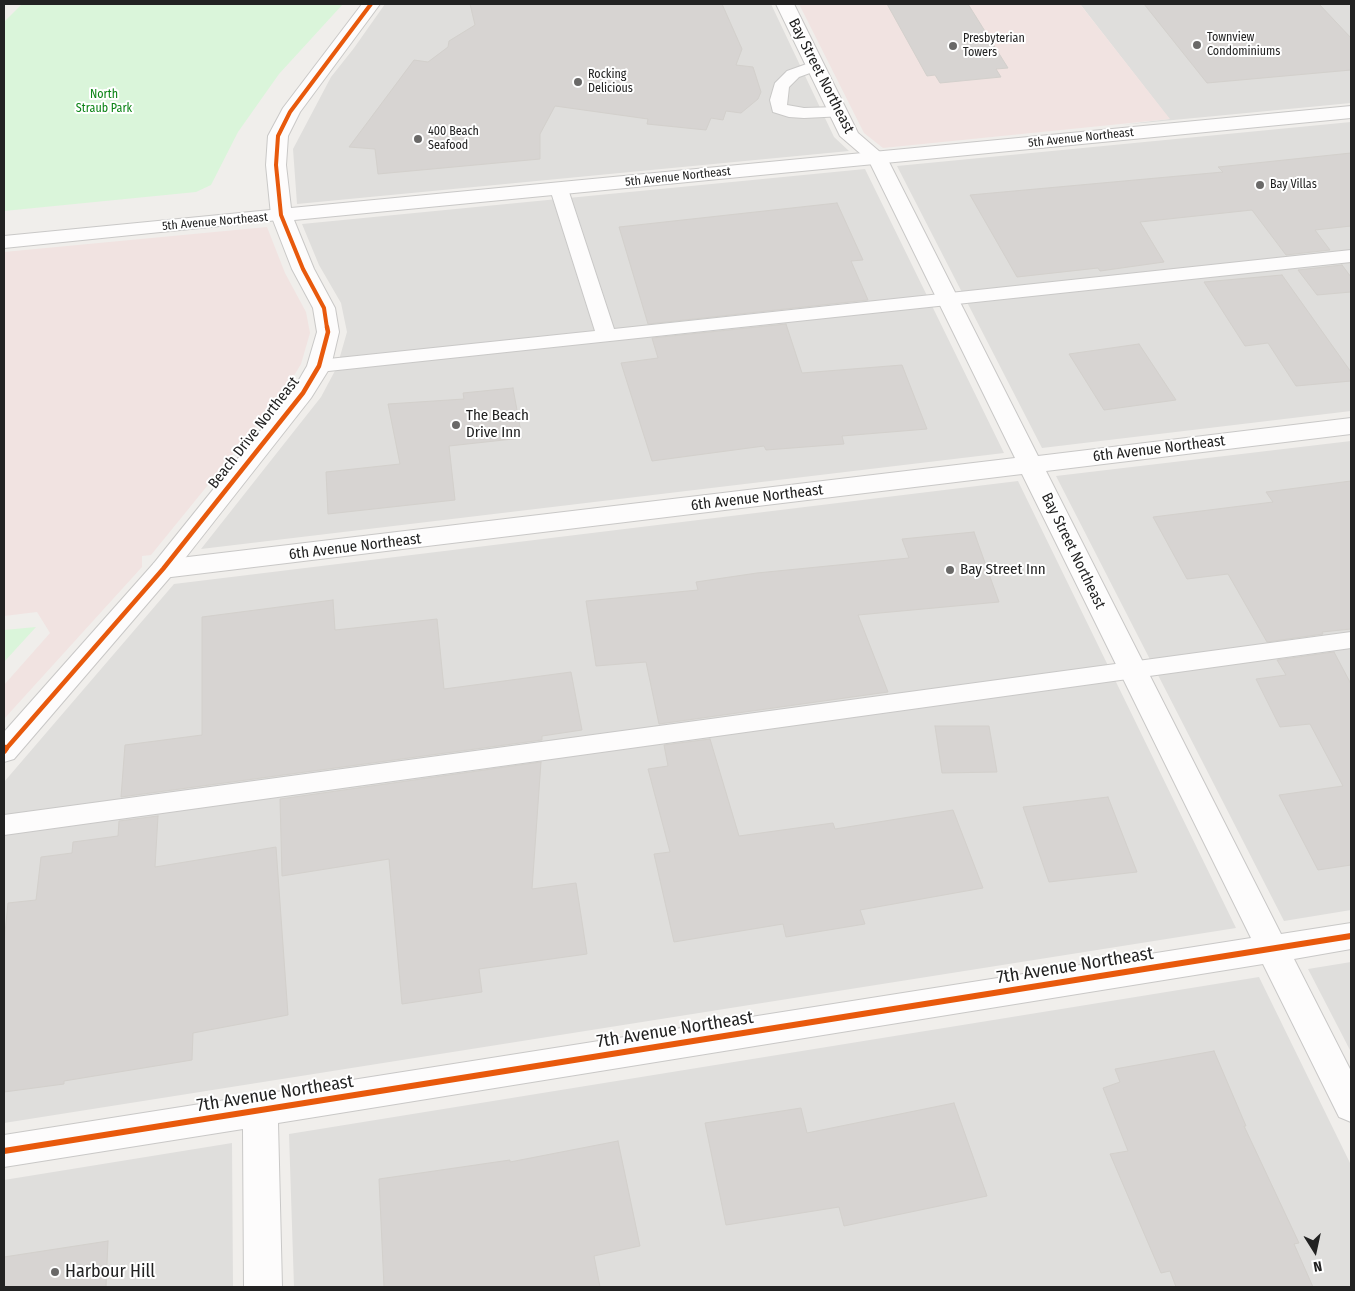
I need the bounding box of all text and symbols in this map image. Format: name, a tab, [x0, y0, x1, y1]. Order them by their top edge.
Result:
street label: Bay Street Northeast	[784, 15, 858, 137]
place label: Townview Condominiums	[1207, 31, 1280, 59]
place label: Presbyterian Towers	[963, 32, 1025, 60]
marker: Townview Condominiums	[1191, 39, 1203, 51]
marker: Presbyterian Towers	[947, 40, 959, 52]
place label: Rocking Delicious	[588, 68, 633, 96]
marker: Rocking Delicious	[572, 76, 584, 88]
park label: North Straub Park	[76, 88, 132, 116]
place label: 400 Beach Seafood	[428, 125, 479, 153]
street label: 5th Avenue Northeast	[1028, 125, 1134, 151]
marker: 400 Beach Seafood	[412, 133, 424, 145]
street label: 5th Avenue Northeast	[625, 164, 731, 190]
place label: Bay Villas	[1270, 178, 1317, 192]
marker: Bay Villas	[1254, 179, 1266, 191]
street label: 5th Avenue Northeast	[162, 210, 268, 234]
street label: Beach Drive Northeast	[205, 374, 303, 492]
place label: The Beach Drive Inn	[466, 407, 529, 442]
marker: The Beach Drive Inn	[450, 419, 462, 431]
street label: 6th Avenue Northeast	[1092, 432, 1226, 466]
street label: 6th Avenue Northeast	[690, 481, 824, 515]
street label: Bay Street Northeast	[1037, 490, 1109, 612]
street label: 6th Avenue Northeast	[288, 530, 422, 564]
place label: Bay Street Inn	[960, 561, 1046, 579]
marker: Bay Street Inn	[944, 564, 956, 576]
street label: 7th Avenue Northeast	[995, 943, 1155, 989]
street label: 7th Avenue Northeast	[595, 1007, 755, 1053]
street label: 7th Avenue Northeast	[195, 1071, 355, 1117]
north arrow	[1290, 1226, 1340, 1276]
text: N	[1312, 1257, 1323, 1275]
place label: Harbour Hill	[65, 1261, 155, 1283]
marker: Harbour Hill	[49, 1266, 61, 1278]

